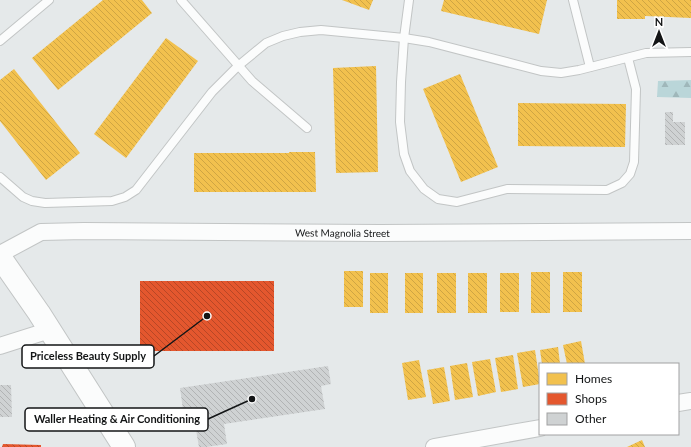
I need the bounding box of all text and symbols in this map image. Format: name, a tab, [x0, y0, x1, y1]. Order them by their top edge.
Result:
north arrow	[639, 12, 679, 52]
text: N	[655, 15, 663, 28]
street label: West Magnolia Street	[295, 226, 390, 239]
callout: Priceless Beauty Supply	[22, 345, 154, 368]
text: Priceless Beauty Supply	[30, 349, 146, 362]
legend	[539, 363, 679, 435]
text: Homes	[575, 371, 612, 386]
text: Shops	[575, 391, 607, 406]
callout: Waller Heating & Air Conditioning	[25, 408, 208, 431]
text: Other	[575, 411, 607, 426]
text: Waller Heating & Air Conditioning	[34, 412, 200, 425]

